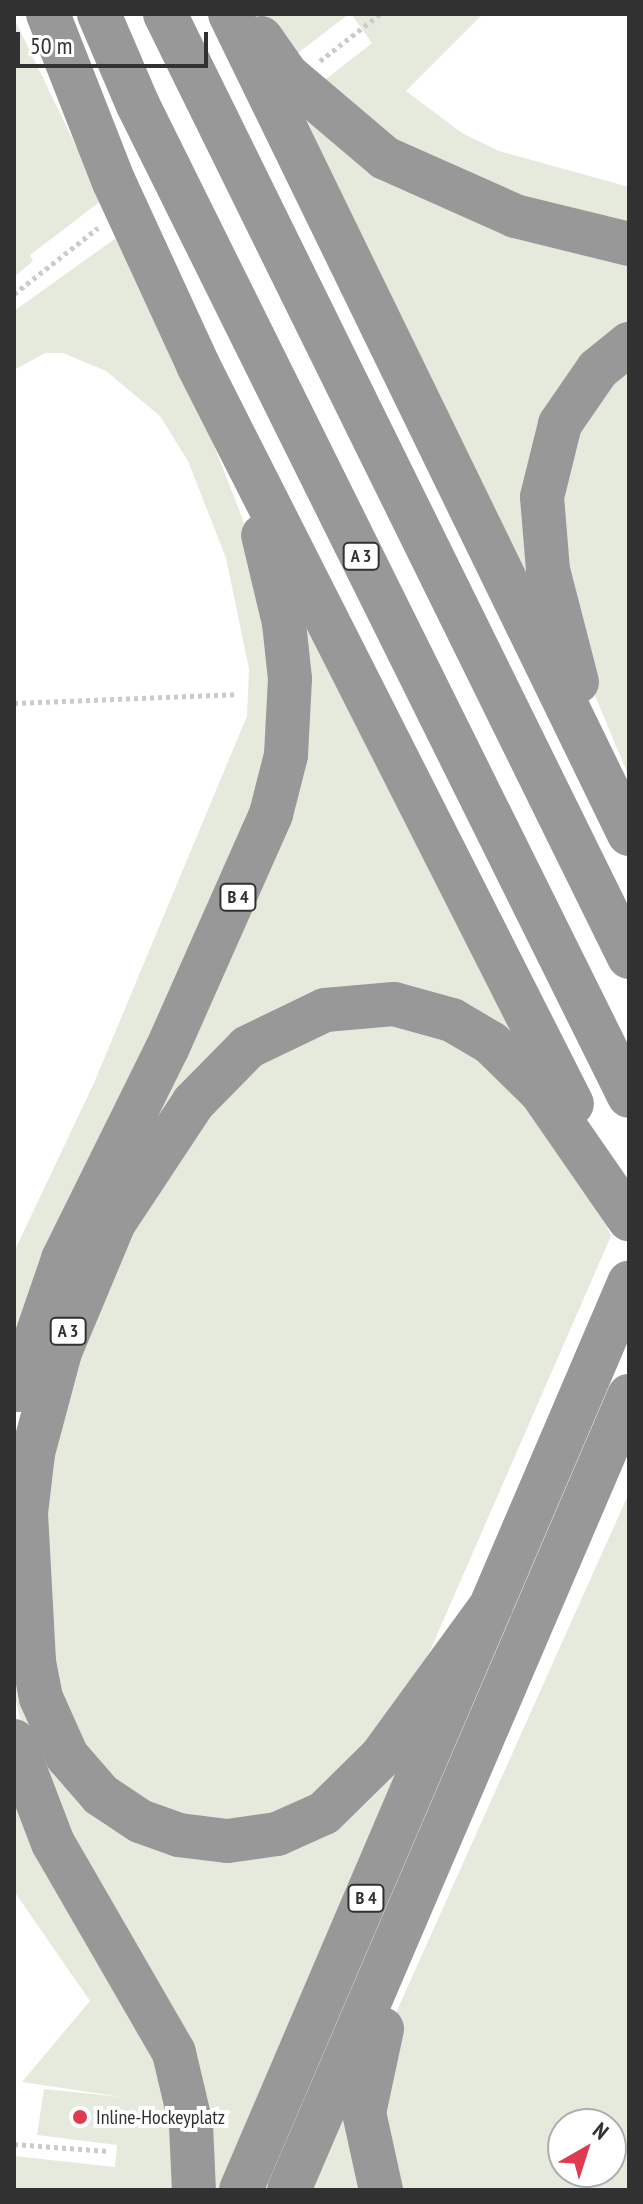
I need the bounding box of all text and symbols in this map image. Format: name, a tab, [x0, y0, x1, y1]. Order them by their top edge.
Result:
scale bar	[20, 16, 212, 66]
text: 50 m	[30, 30, 72, 61]
road number: A 3	[341, 542, 381, 570]
road number: B 4	[218, 883, 258, 911]
road number: A 3	[48, 1317, 88, 1345]
road number: B 4	[346, 1884, 386, 1912]
place label: Inline-Hockeyplatz	[96, 2105, 225, 2129]
marker: Inline-Hockeyplatz	[71, 2108, 89, 2126]
north arrow	[547, 2108, 627, 2188]
text: N	[587, 2116, 614, 2146]

